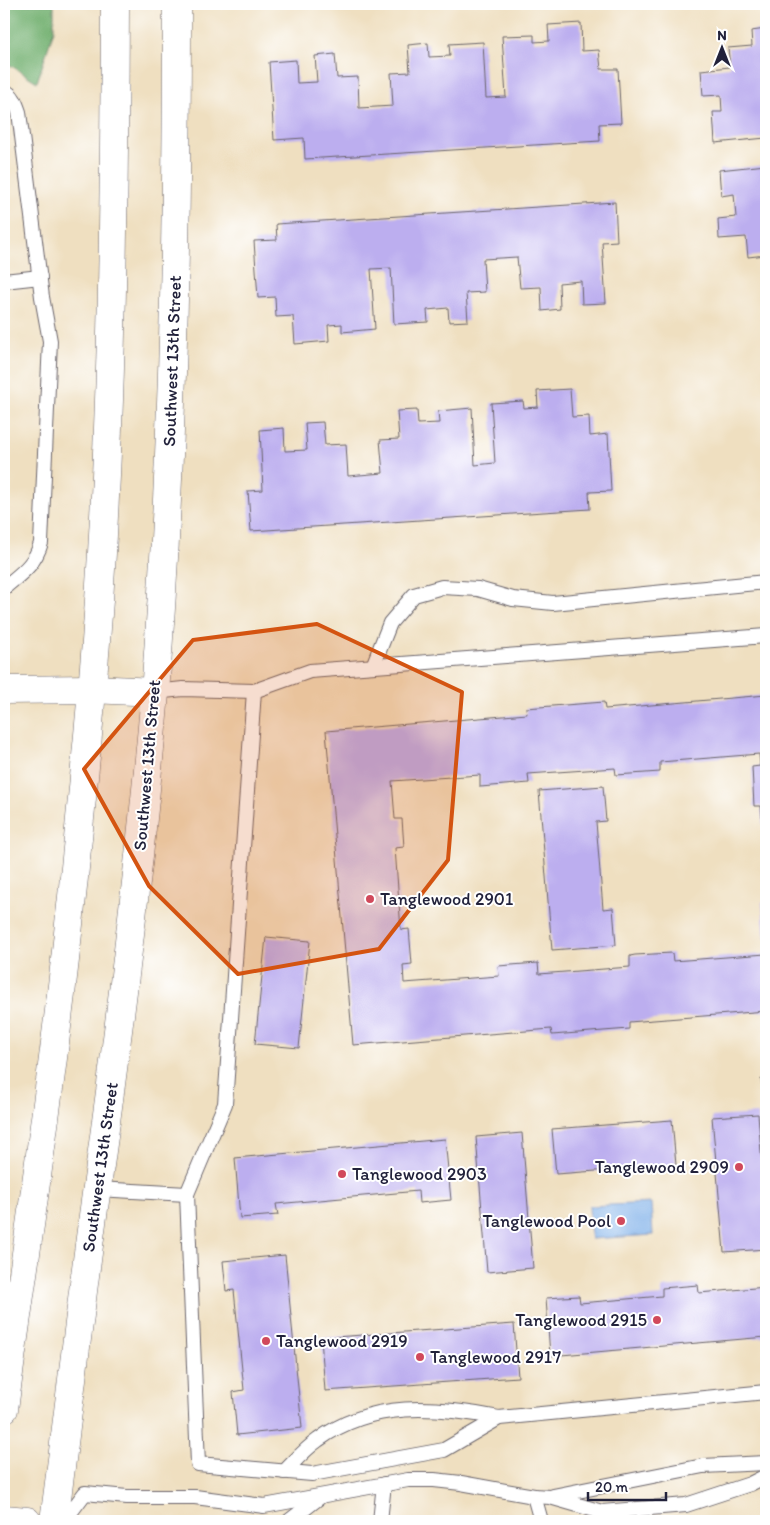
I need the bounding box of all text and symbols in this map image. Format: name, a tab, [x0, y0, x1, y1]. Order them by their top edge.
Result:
north arrow	[698, 22, 748, 72]
text: N	[717, 27, 727, 44]
street label: Southwest 13th Street	[158, 275, 186, 447]
street label: Southwest 13th Street	[129, 678, 165, 851]
place label: Tanglewood 2901	[380, 888, 513, 910]
marker: Tanglewood 2901	[364, 893, 376, 905]
street label: Southwest 13th Street	[77, 1080, 123, 1253]
place label: Tanglewood 2909	[595, 1156, 729, 1178]
marker: Tanglewood 2909	[733, 1161, 745, 1173]
place label: Tanglewood 2903	[352, 1163, 487, 1185]
marker: Tanglewood 2903	[336, 1168, 348, 1180]
place label: Tanglewood Pool	[482, 1210, 611, 1232]
marker: Tanglewood Pool	[615, 1215, 627, 1227]
place label: Tanglewood 2915	[515, 1309, 647, 1331]
marker: Tanglewood 2915	[651, 1314, 663, 1326]
place label: Tanglewood 2919	[276, 1330, 408, 1352]
marker: Tanglewood 2919	[260, 1335, 272, 1347]
place label: Tanglewood 2917	[430, 1346, 561, 1368]
marker: Tanglewood 2917	[414, 1351, 426, 1363]
scale bar	[588, 1470, 665, 1502]
text: 20 m	[595, 1478, 629, 1496]

